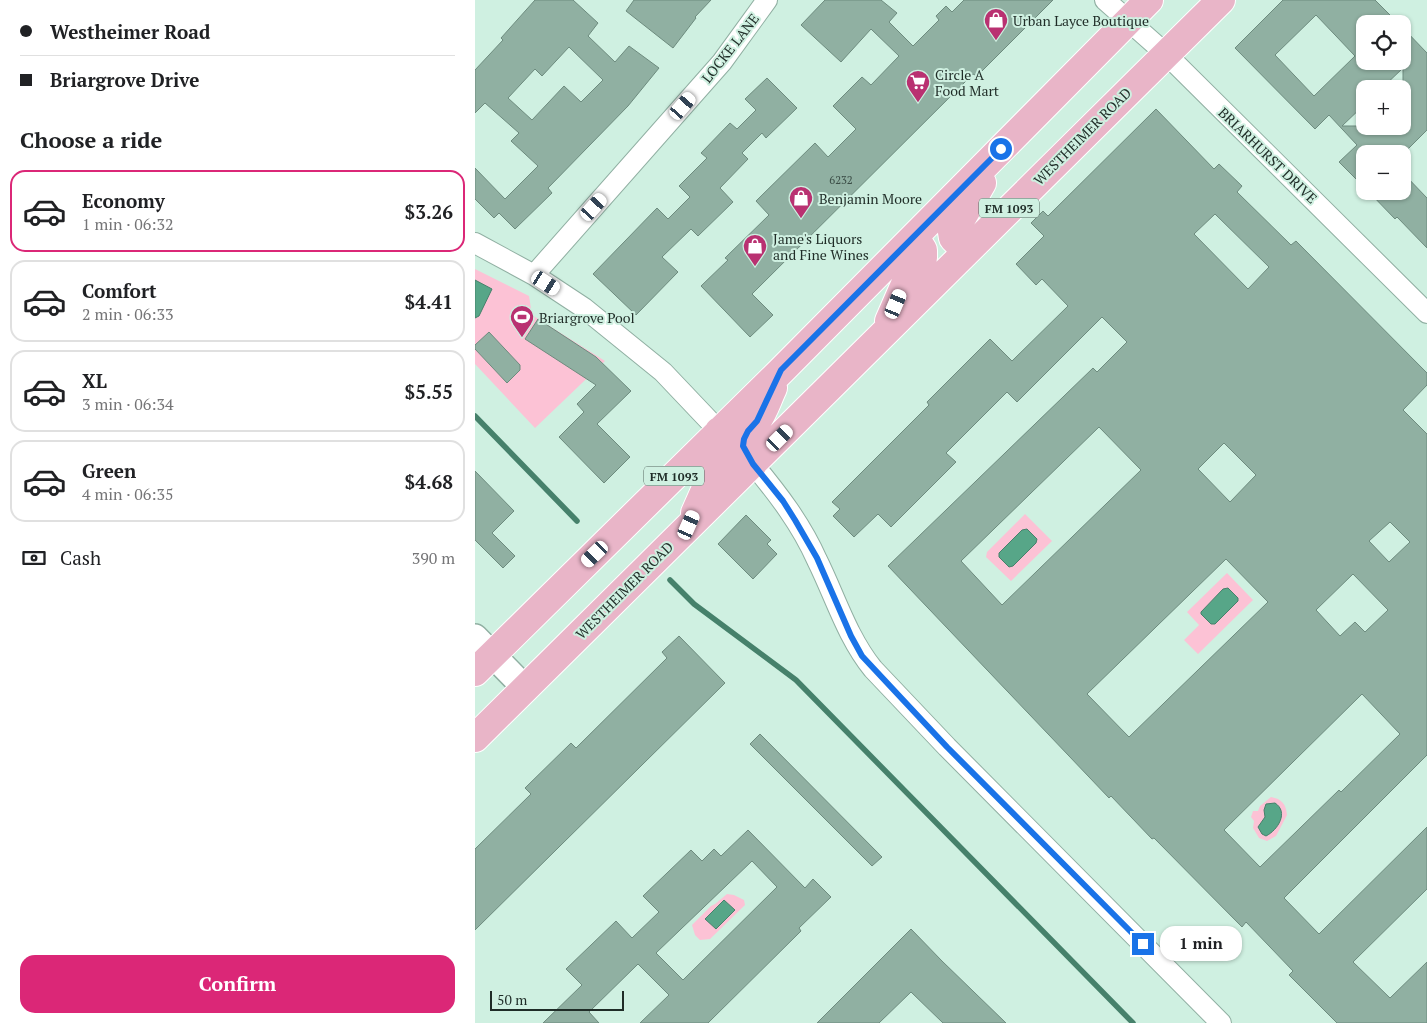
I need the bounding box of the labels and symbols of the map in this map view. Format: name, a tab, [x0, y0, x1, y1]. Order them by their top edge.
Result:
shop icon: Urban Layce Boutique	[983, 7, 1009, 41]
street label: LOCKE LANE	[697, 9, 763, 87]
place label: Urban Layce Boutique	[1013, 11, 1149, 30]
place label: Circle A Food Mart	[935, 65, 1000, 100]
supermarket icon: Circle A Food Mart	[905, 69, 931, 103]
street label: WESTHEIMER ROAD	[1029, 83, 1135, 189]
car	[667, 90, 698, 122]
street label: BRIARHURST DRIVE	[1214, 103, 1322, 207]
route start	[990, 138, 1012, 160]
house number: 6232	[829, 173, 853, 187]
shop icon: Benjamin Moore	[788, 185, 814, 219]
place label: Benjamin Moore	[819, 189, 922, 208]
car	[578, 191, 609, 223]
road number: FM 1093	[979, 198, 1039, 218]
place label: Jame's Liquors and Fine Wines	[773, 229, 869, 264]
shop icon: Jame's Liquors and Fine Wines	[742, 233, 768, 267]
car	[529, 269, 562, 297]
car	[883, 287, 908, 321]
sports icon: Briargrove Pool	[509, 304, 535, 338]
place label: Briargrove Pool	[539, 308, 635, 327]
car	[764, 422, 795, 454]
road number: FM 1093	[644, 466, 704, 486]
car	[676, 508, 701, 542]
street label: WESTHEIMER ROAD	[571, 537, 677, 643]
car	[578, 538, 611, 570]
callout: 1 min	[1161, 926, 1243, 962]
route end	[1132, 933, 1154, 955]
scale bar	[490, 988, 624, 1011]

